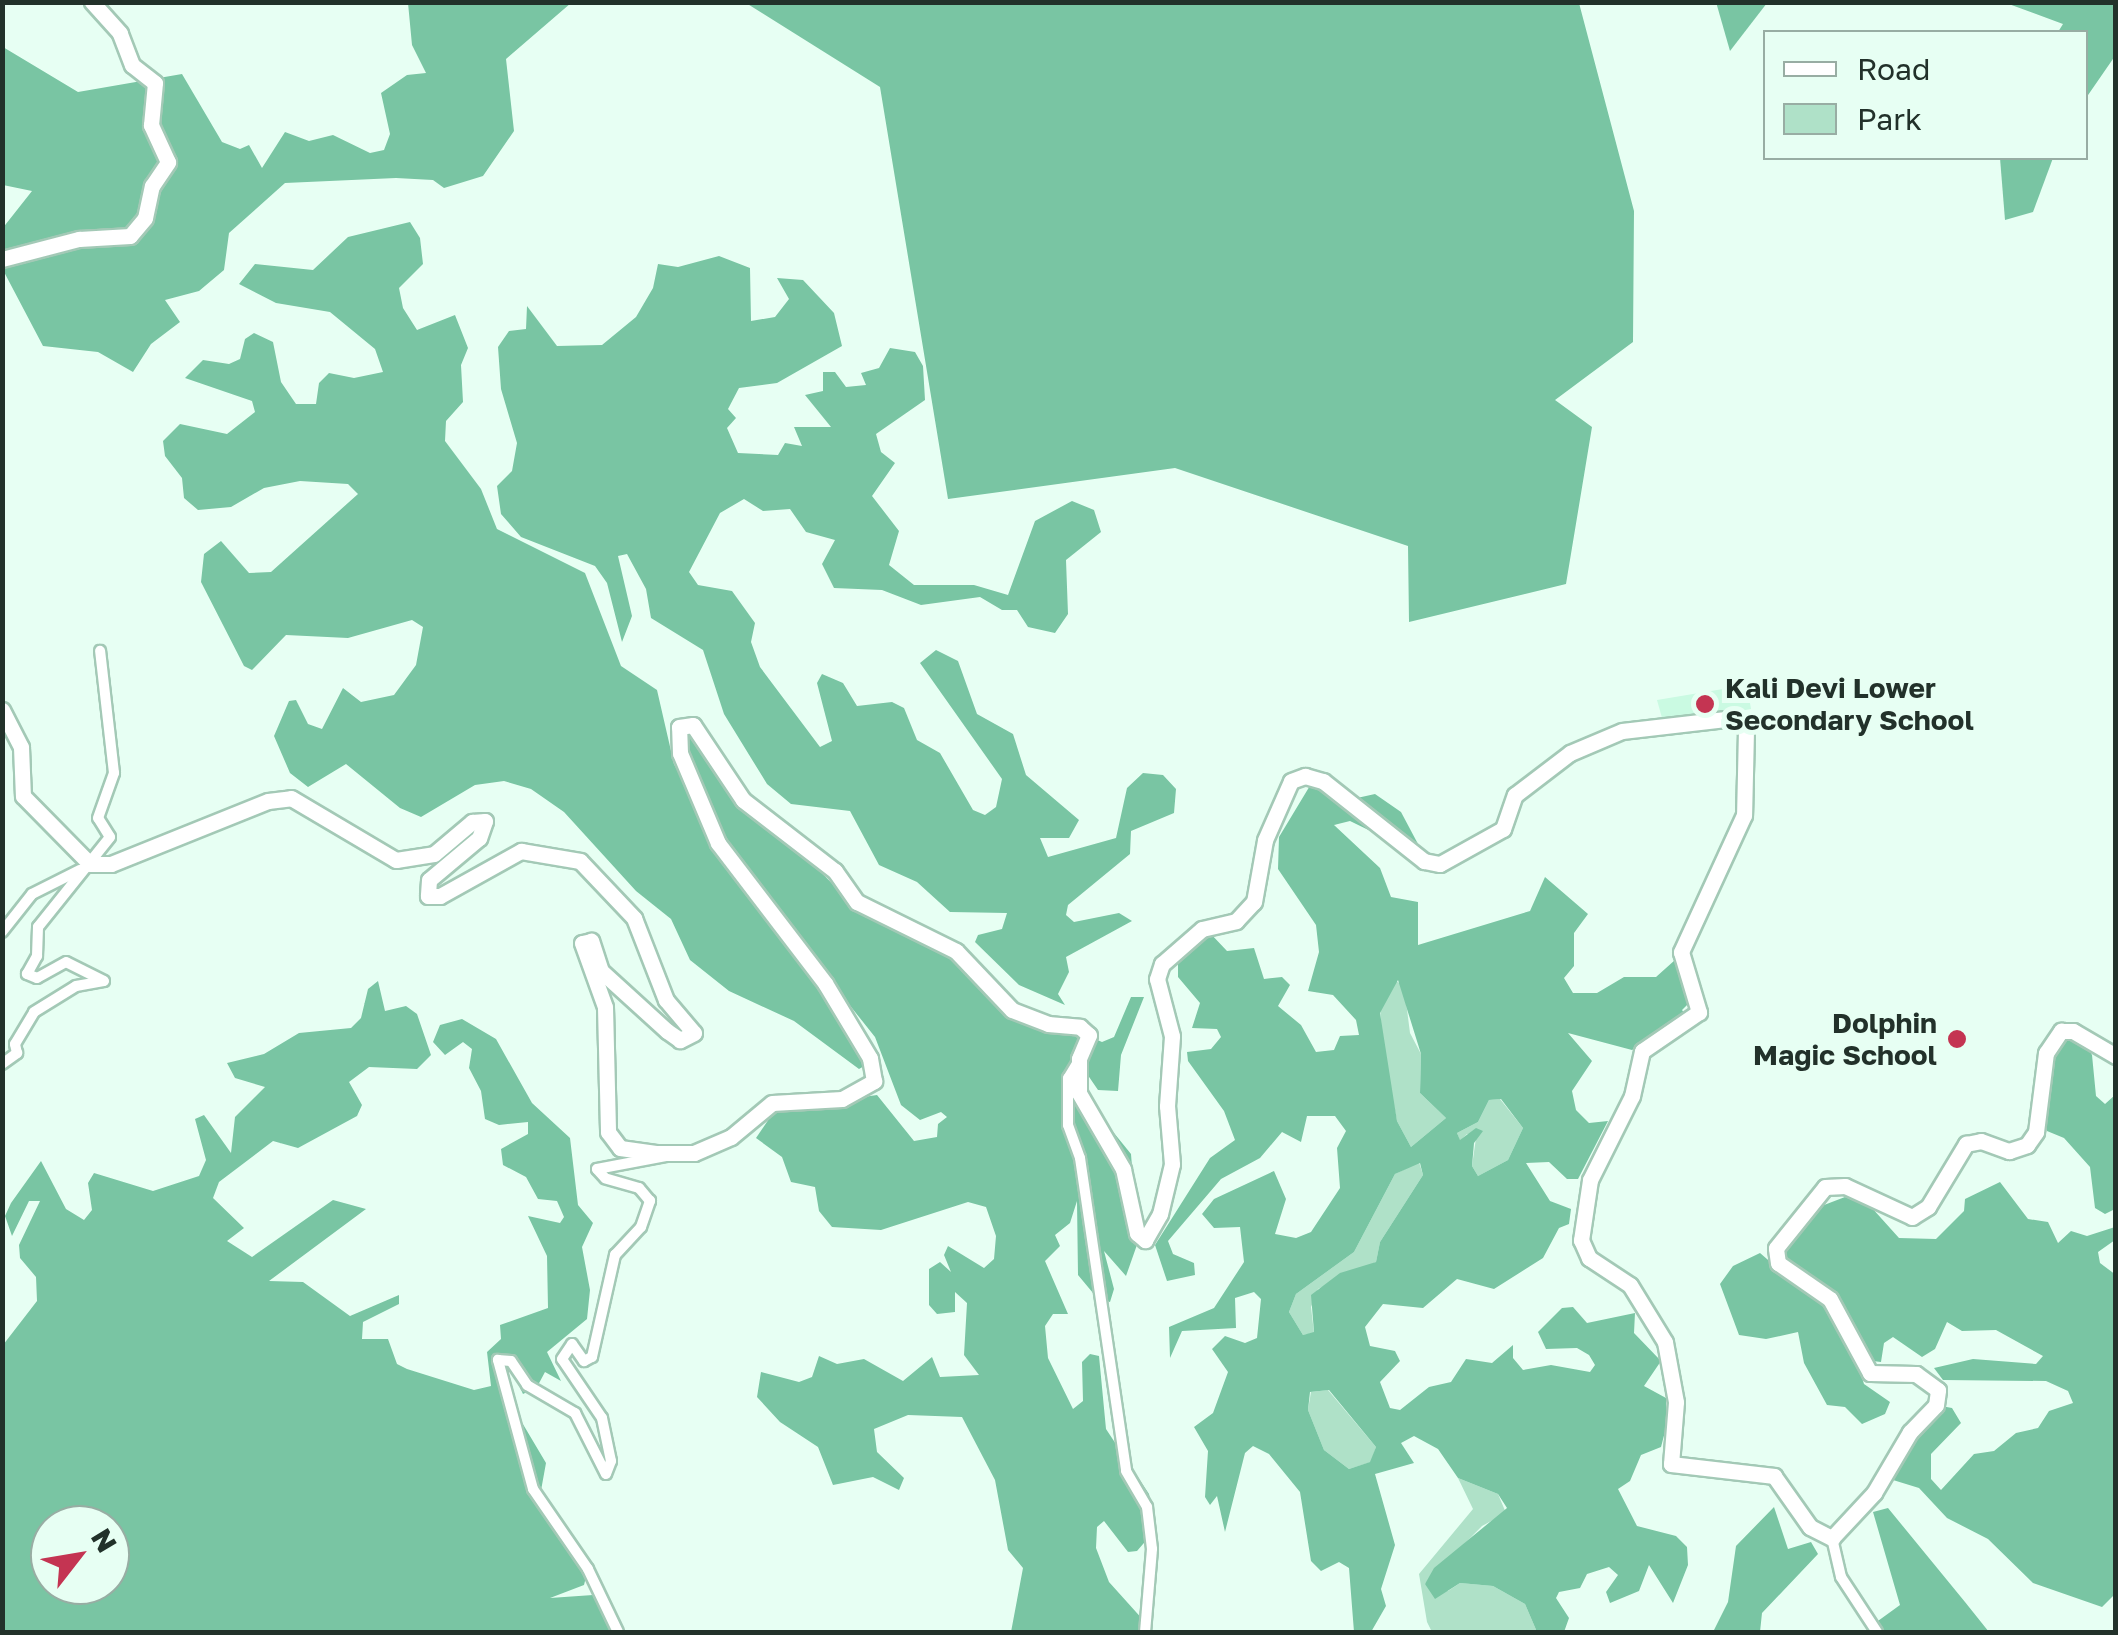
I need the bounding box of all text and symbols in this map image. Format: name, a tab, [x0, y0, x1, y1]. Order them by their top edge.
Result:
legend	[1763, 30, 2088, 160]
text: Road	[1857, 51, 1931, 87]
text: Park	[1857, 101, 1922, 137]
place label: Kali Devi Lower Secondary School	[1725, 671, 1974, 737]
marker: Kali Devi Lower Secondary School	[1694, 693, 1716, 715]
place label: Dolphin Magic School	[1753, 1006, 1937, 1072]
marker: Dolphin Magic School	[1946, 1028, 1968, 1050]
north arrow	[30, 1505, 130, 1605]
text: N	[85, 1523, 124, 1558]

